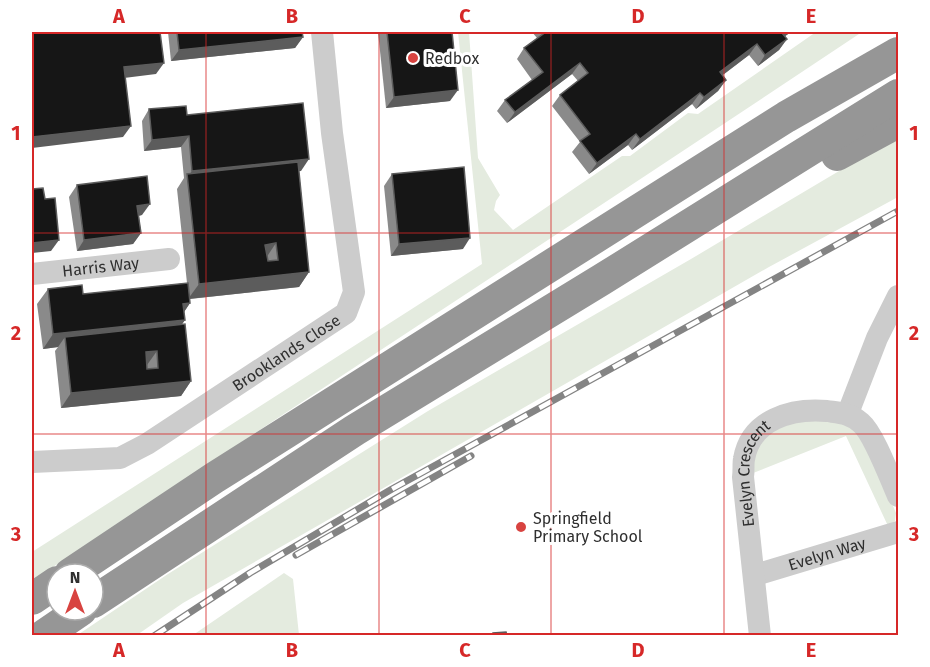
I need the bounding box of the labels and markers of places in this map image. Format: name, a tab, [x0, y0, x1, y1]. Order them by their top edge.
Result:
place label: Redbox	[425, 49, 479, 68]
marker: Redbox	[406, 51, 420, 65]
place label: Springfield Primary School	[533, 509, 643, 546]
marker: Springfield Primary School	[514, 520, 528, 534]

